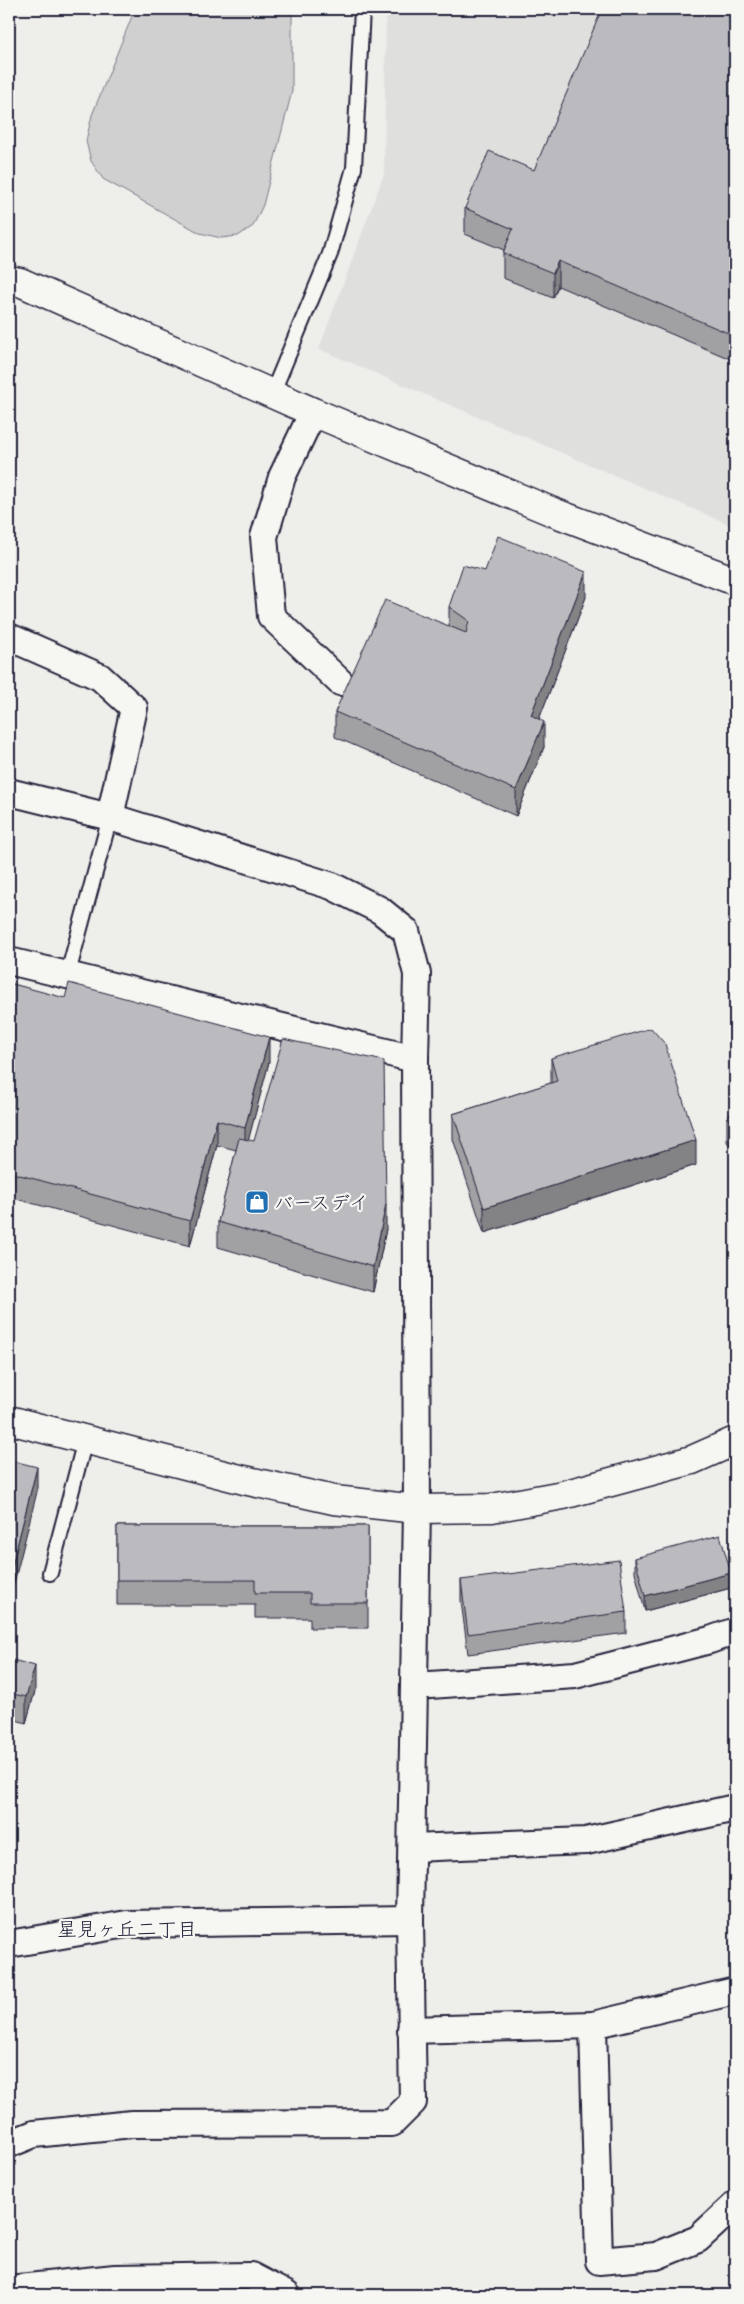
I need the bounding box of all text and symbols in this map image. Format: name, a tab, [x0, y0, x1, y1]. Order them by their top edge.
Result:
shop icon: バースデイ	[244, 1189, 270, 1215]
place label: バースデイ	[274, 1190, 368, 1215]
district label: 星見ヶ丘二丁目	[57, 1916, 197, 1942]

